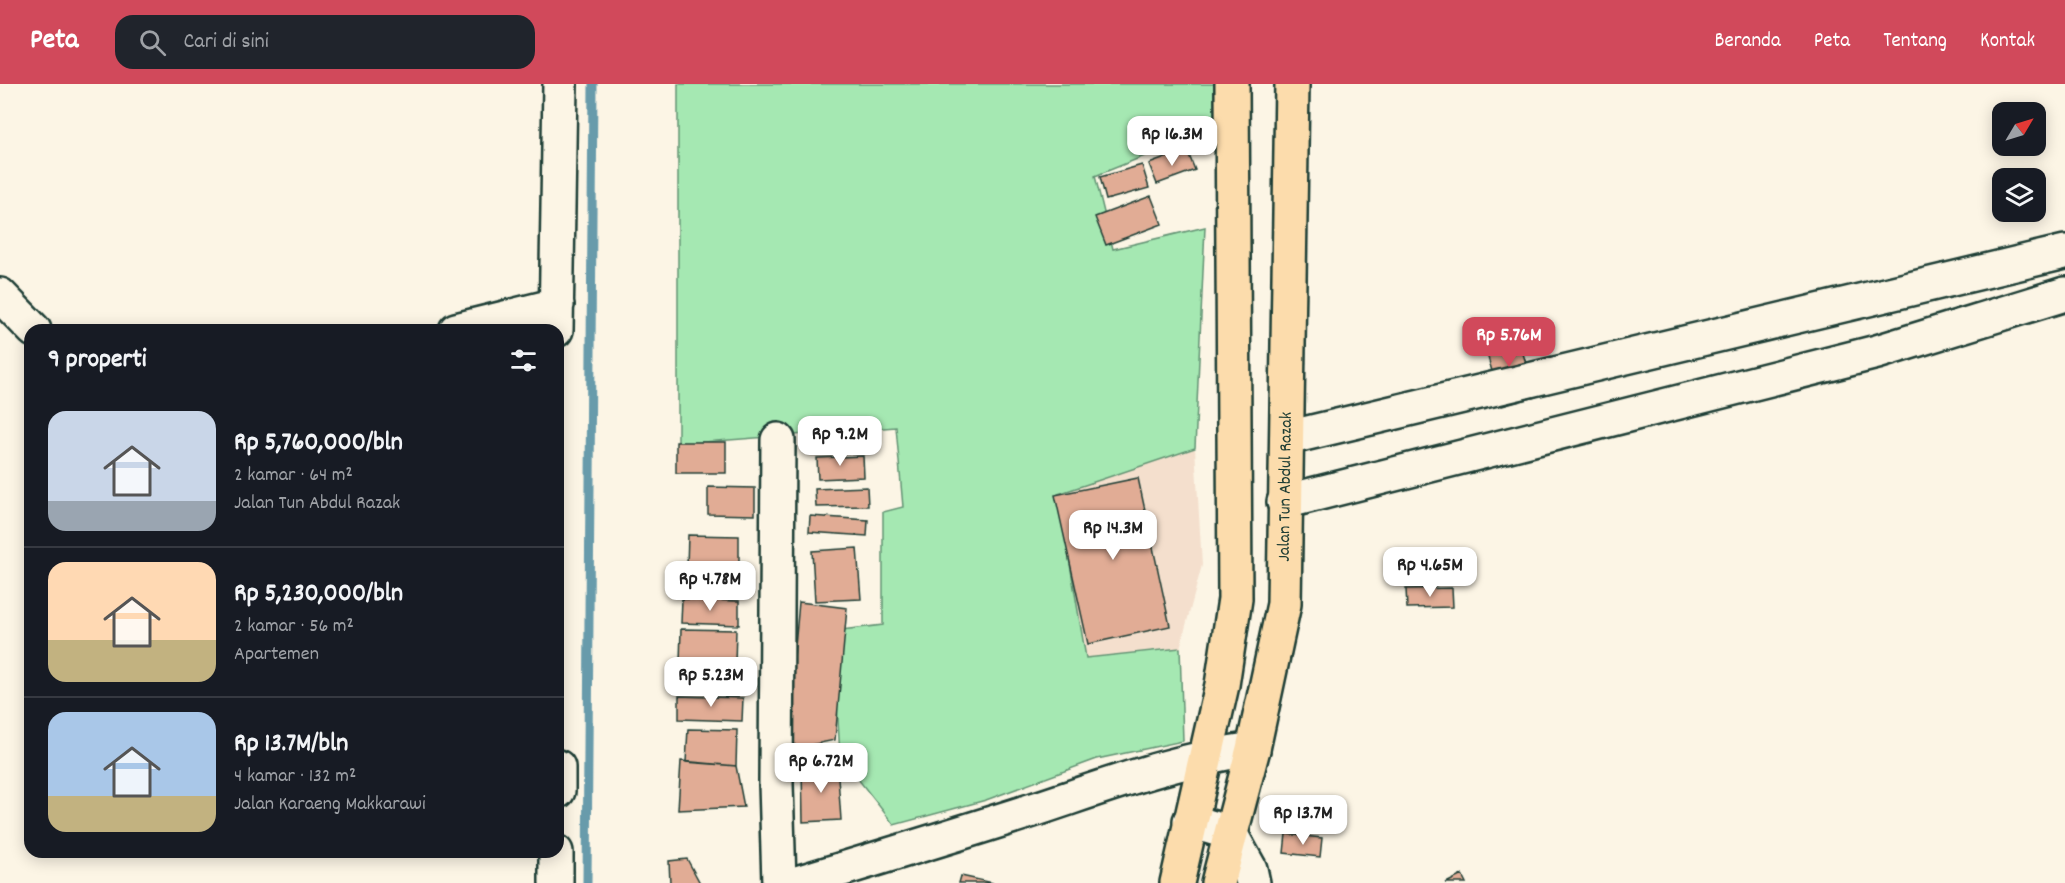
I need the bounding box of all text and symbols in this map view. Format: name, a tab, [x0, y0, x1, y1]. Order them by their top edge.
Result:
search box	[115, 15, 535, 69]
text: Peta	[30, 22, 79, 62]
icon: search	[136, 26, 169, 59]
text: Cari di sini	[184, 27, 269, 58]
text: Beranda	[1715, 27, 1781, 57]
text: Peta	[1814, 27, 1850, 57]
text: Tentang	[1883, 27, 1947, 57]
text: Kontak	[1980, 27, 2035, 57]
north arrow	[1992, 102, 2046, 156]
map controls	[1992, 102, 2046, 222]
pin: Rp 16.3M	[1110, 116, 1234, 167]
text: Rp 16.3M	[1141, 121, 1203, 149]
button: layers	[1992, 168, 2046, 222]
pin: Rp 5.76M	[1447, 317, 1571, 368]
text: Rp 5.76M	[1476, 322, 1542, 350]
text: 9 properti	[48, 342, 147, 379]
icon: filters	[507, 344, 540, 377]
street label: Jalan Tun Abdul Razak	[1272, 412, 1299, 562]
pin: Rp 9.2M	[785, 416, 895, 467]
text: Rp 9.2M	[812, 421, 868, 449]
text: Rp 5,760,000/bln	[234, 425, 403, 462]
icon: home	[96, 435, 168, 507]
text: 2 kamar · 64 m²	[234, 462, 353, 490]
text: Jalan Tun Abdul Razak	[234, 490, 400, 518]
pin: Rp 14.3M	[1051, 510, 1175, 561]
text: Rp 14.3M	[1083, 515, 1143, 543]
pin: Rp 4.65M	[1368, 547, 1492, 598]
text: Rp 4.65M	[1397, 552, 1463, 580]
pin: Rp 4.78M	[648, 561, 772, 612]
text: Rp 4.78M	[679, 566, 741, 594]
text: Rp 5,230,000/bln	[234, 576, 403, 613]
icon: home	[96, 586, 168, 658]
text: 2 kamar · 56 m²	[234, 613, 354, 641]
text: Apartemen	[234, 641, 319, 669]
pin: Rp 5.23M	[649, 657, 773, 708]
text: Rp 5.23M	[678, 662, 744, 690]
text: Rp 13.7M/bln	[234, 726, 348, 763]
icon: home	[96, 736, 168, 808]
pin: Rp 6.72M	[759, 743, 883, 794]
text: Rp 6.72M	[789, 748, 853, 776]
text: 4 kamar · 132 m²	[234, 763, 356, 791]
text: Jalan Karaeng Makkarawi	[234, 791, 426, 819]
pin: Rp 13.7M	[1241, 795, 1365, 846]
text: Rp 13.7M	[1273, 800, 1333, 828]

